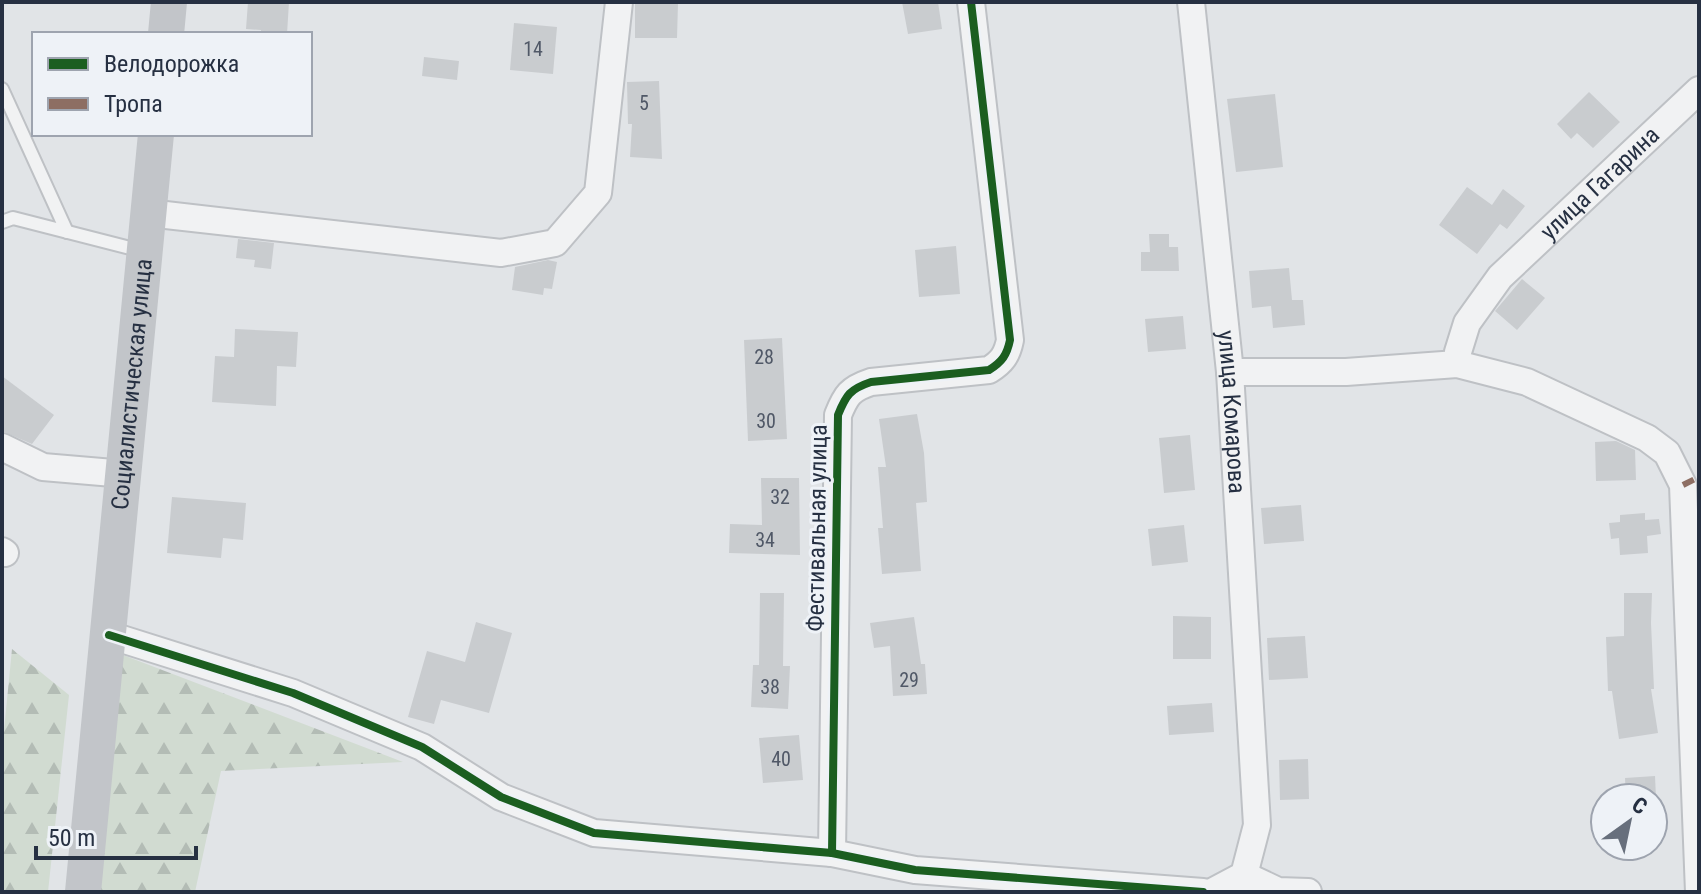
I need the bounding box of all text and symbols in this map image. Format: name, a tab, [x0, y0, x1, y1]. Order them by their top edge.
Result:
legend	[32, 32, 312, 136]
house number: 14	[523, 37, 543, 61]
text: Велодорожка	[104, 50, 239, 78]
text: Тропа	[104, 90, 163, 118]
house number: 5	[639, 91, 649, 115]
street label: улица Гагарина	[1535, 121, 1665, 246]
street label: Социалистическая улица	[106, 258, 158, 511]
street label: улица Комарова	[1212, 329, 1251, 494]
house number: 28	[754, 345, 774, 369]
house number: 30	[756, 409, 776, 433]
street label: Фестивальная улица	[801, 424, 833, 632]
house number: 32	[770, 485, 790, 509]
house number: 34	[755, 528, 775, 552]
house number: 29	[899, 668, 919, 692]
house number: 38	[760, 675, 780, 699]
house number: 40	[771, 747, 791, 771]
north arrow	[1589, 782, 1669, 862]
text: С	[1628, 792, 1652, 820]
scale bar	[36, 810, 196, 860]
text: 50 m	[48, 824, 95, 852]

